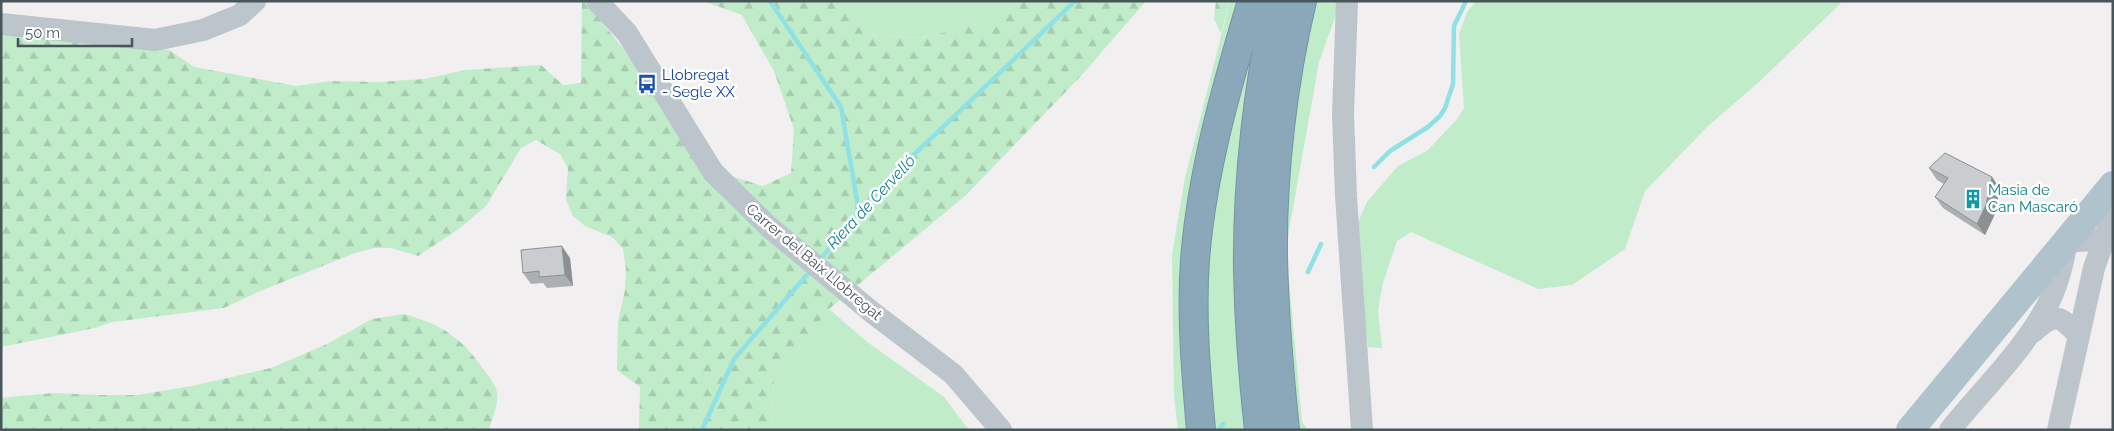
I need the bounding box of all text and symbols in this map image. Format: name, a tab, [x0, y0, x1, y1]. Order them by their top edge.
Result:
scale bar	[18, 15, 131, 47]
text: 50 m	[25, 24, 60, 42]
place label: Llobregat - Segle XX	[662, 66, 735, 101]
bus stop icon: Llobregat - Segle XX	[636, 73, 658, 95]
water label: Riera de Cervelló	[823, 151, 919, 253]
place label: Masia de Can Mascaró	[1988, 181, 2078, 216]
building icon: Masia de Can Mascaró	[1962, 188, 1984, 210]
street label: Carrer del Baix Llobregat	[742, 200, 886, 324]

